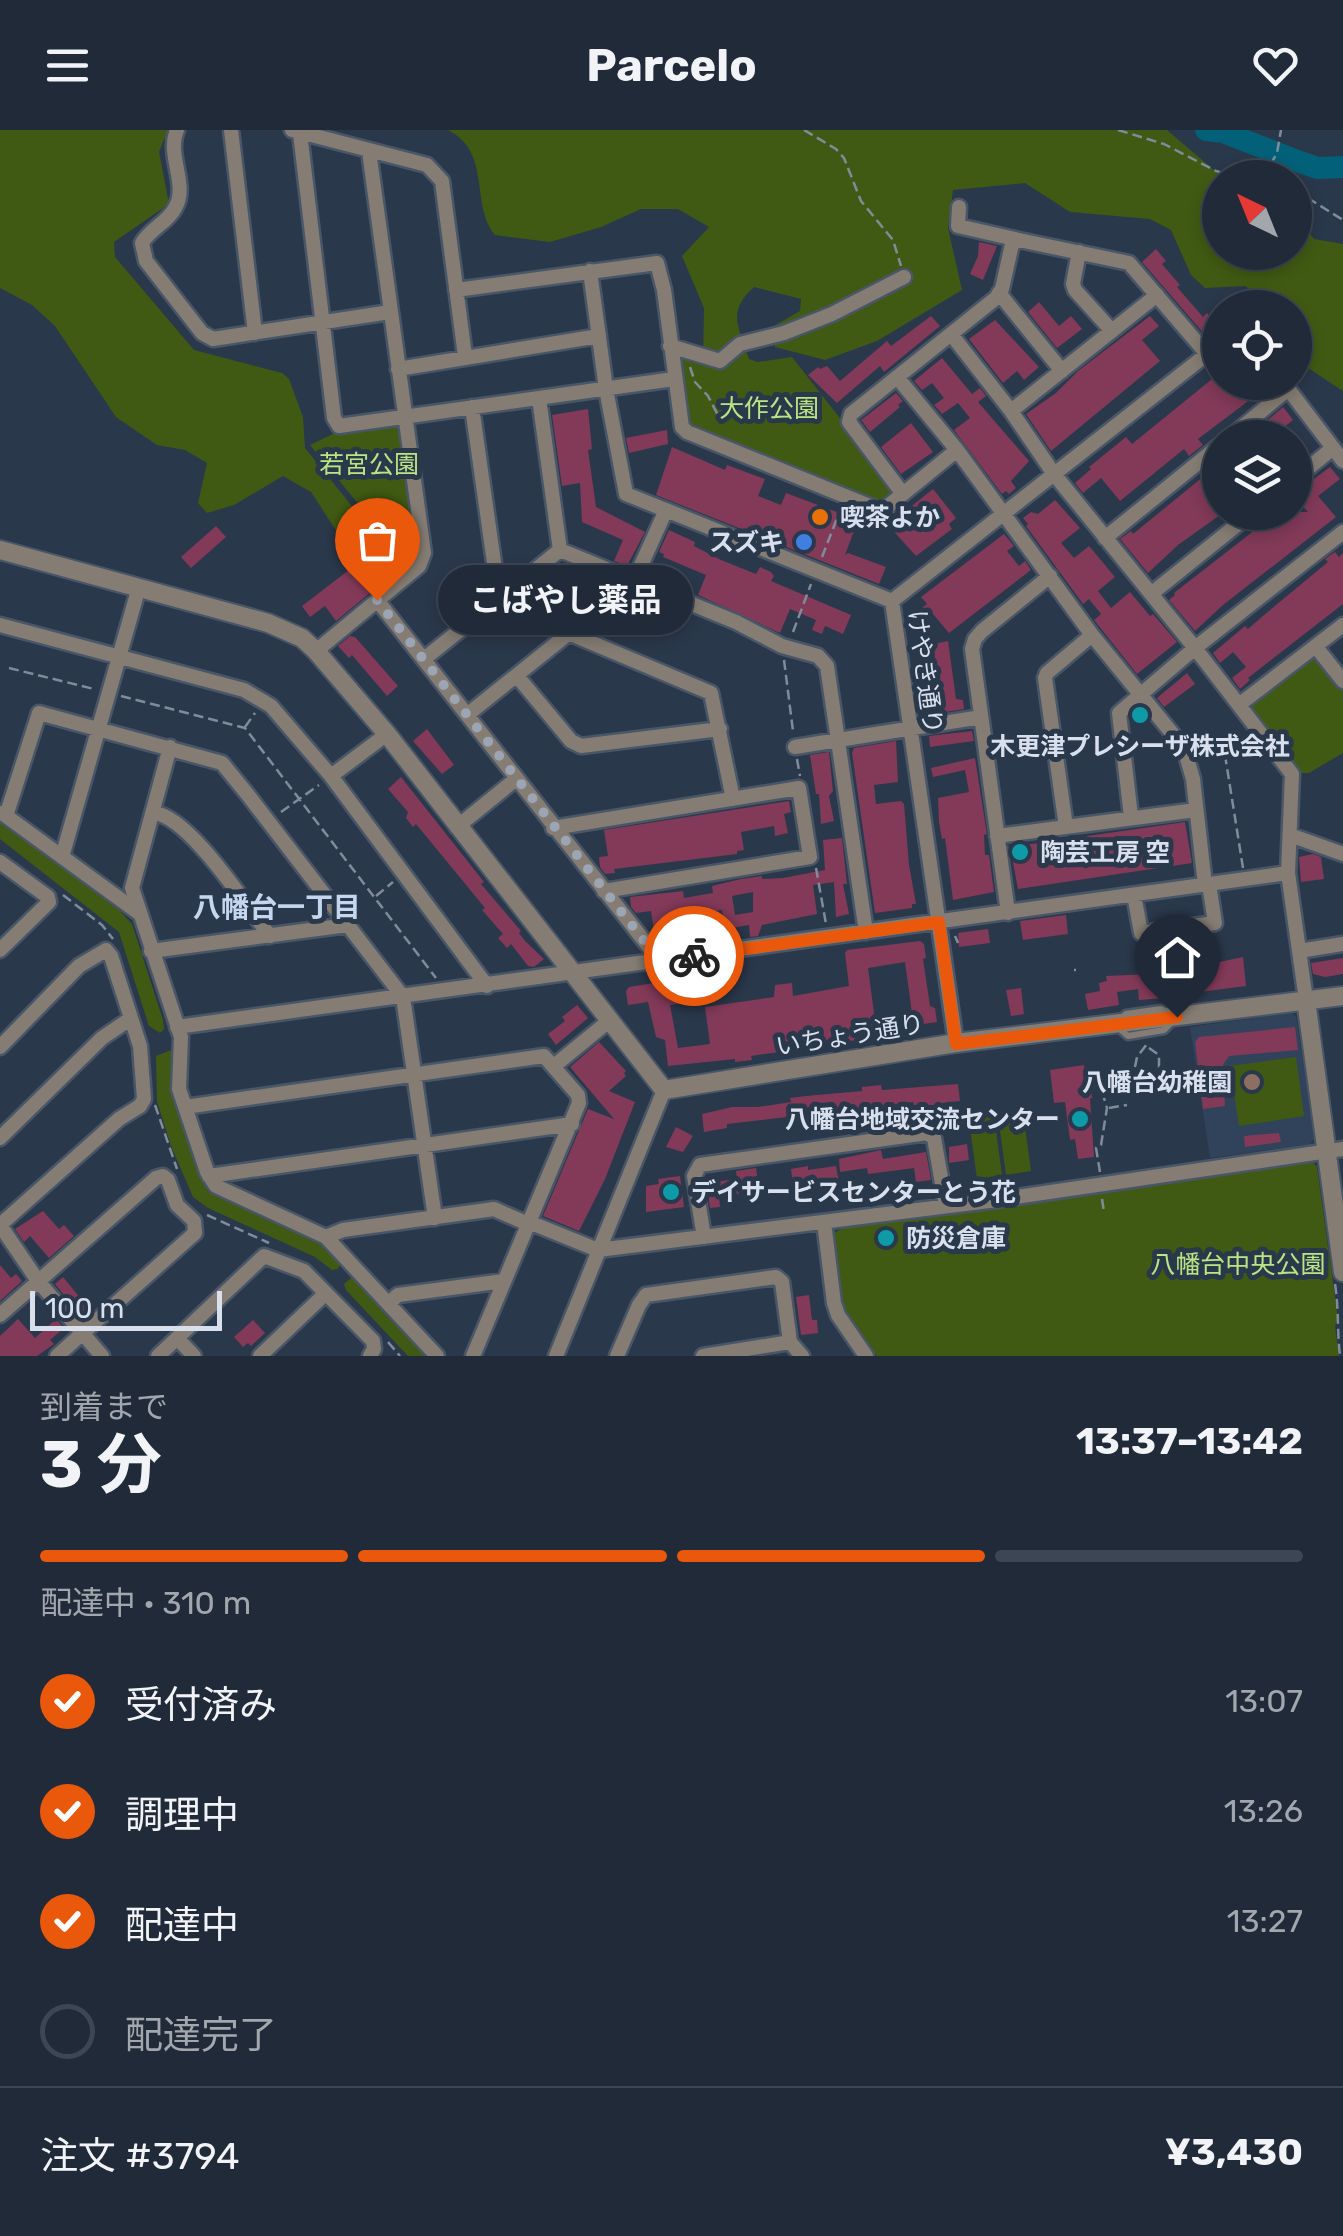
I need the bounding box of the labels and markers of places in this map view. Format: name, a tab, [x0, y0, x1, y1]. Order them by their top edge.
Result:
pin	[335, 498, 420, 601]
place label: 喫茶よか	[840, 503, 940, 532]
marker: 喫茶よか	[809, 506, 831, 528]
place label: スズキ	[709, 528, 784, 557]
marker: スズキ	[793, 531, 815, 553]
callout: こばやし薬品	[437, 565, 692, 635]
marker: 木更津プレシーザ株式会社	[1129, 704, 1151, 726]
place label: 木更津プレシーザ株式会社	[990, 732, 1290, 761]
place label: 陶芸工房 空	[1040, 838, 1170, 867]
marker: 陶芸工房 空	[1009, 841, 1031, 863]
pin	[1135, 915, 1220, 1018]
place label: 八幡台幼稚園	[1082, 1068, 1232, 1097]
marker: 八幡台幼稚園	[1241, 1071, 1263, 1093]
place label: 八幡台地域交流センター	[785, 1105, 1060, 1134]
marker: 八幡台地域交流センター	[1069, 1108, 1091, 1130]
place label: デイサービスセンターとう花	[691, 1178, 1016, 1207]
marker: デイサービスセンターとう花	[660, 1181, 682, 1203]
place label: 防災倉庫	[906, 1224, 1006, 1253]
marker: 防災倉庫	[875, 1227, 897, 1249]

